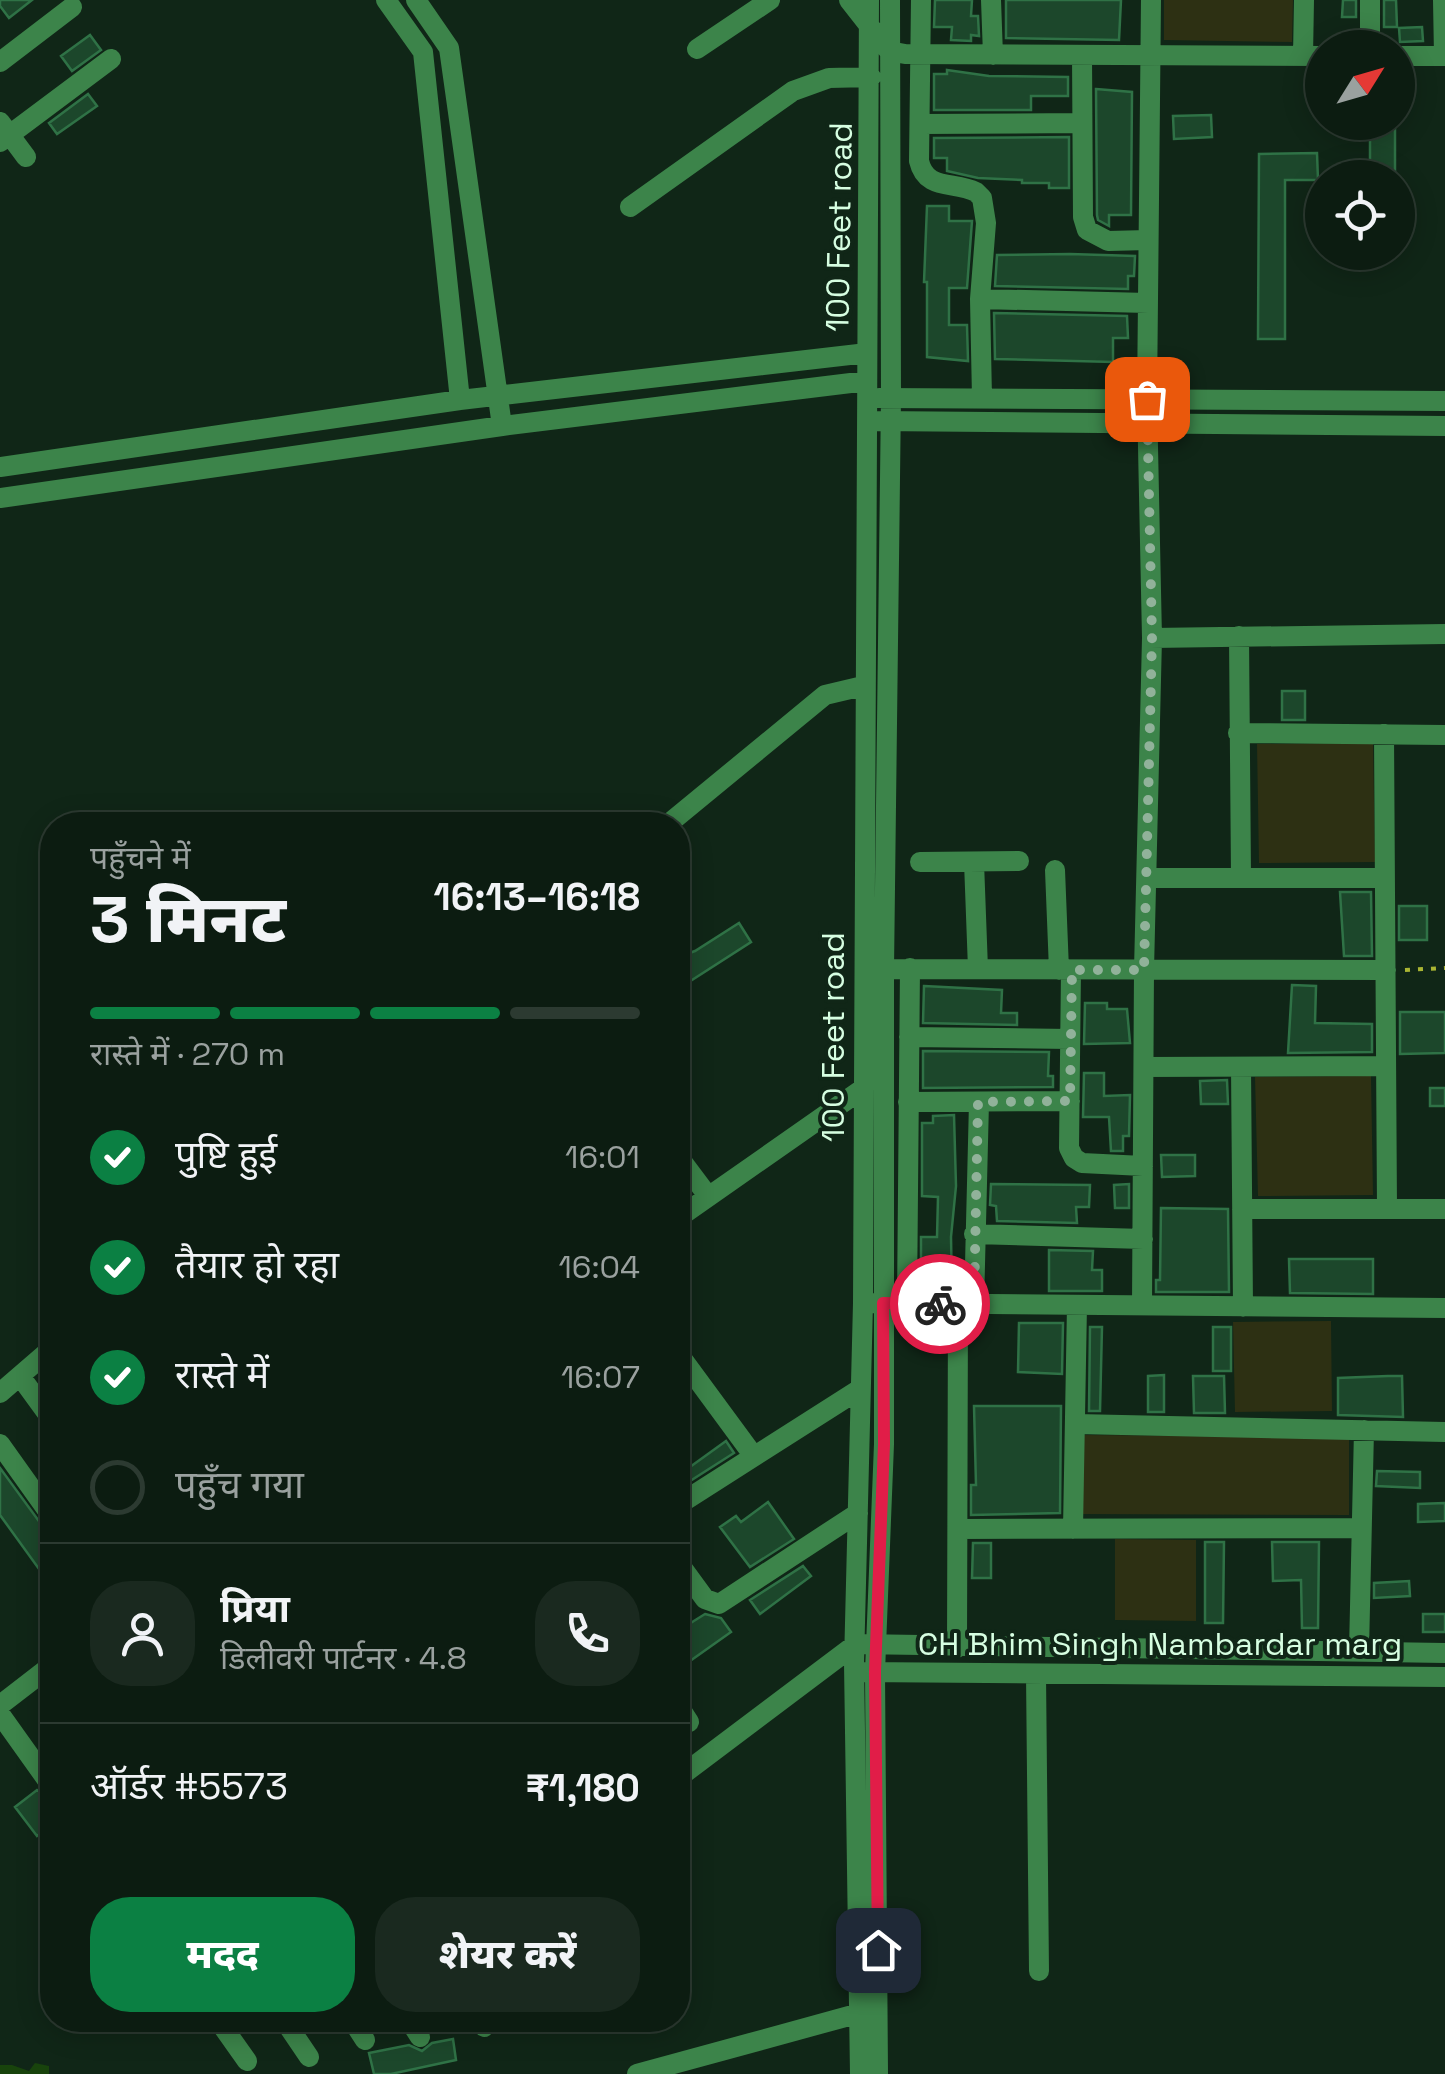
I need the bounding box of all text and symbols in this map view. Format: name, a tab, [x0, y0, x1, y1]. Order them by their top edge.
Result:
north arrow	[1305, 30, 1415, 140]
map controls	[1305, 30, 1415, 270]
street label: 100 Feet road	[817, 122, 861, 332]
button: locate	[1305, 160, 1415, 270]
pin	[1105, 357, 1190, 442]
icon: bag	[1120, 372, 1175, 427]
text: पहुँचने में	[90, 838, 191, 878]
text: 16:13–16:18	[434, 873, 640, 921]
text: 3 मिनट	[90, 878, 286, 961]
street label: 100 Feet road	[813, 932, 853, 1142]
text: रास्ते में · 270 m	[90, 1034, 285, 1074]
icon: check	[90, 1130, 145, 1185]
text: पुष्टि हुई	[175, 1131, 277, 1179]
text: 16:01	[565, 1137, 640, 1177]
icon: check	[90, 1240, 145, 1295]
text: तैयार हो रहा	[175, 1241, 339, 1289]
text: 16:04	[558, 1247, 640, 1287]
courier	[890, 1254, 990, 1354]
icon: bike	[913, 1277, 968, 1332]
icon: check	[90, 1350, 145, 1405]
text: रास्ते में	[175, 1351, 269, 1399]
text: 16:07	[561, 1357, 640, 1397]
text: पहुँच गया	[175, 1461, 304, 1509]
button: person	[90, 1581, 195, 1686]
button: phone	[535, 1581, 640, 1686]
text: प्रिया	[220, 1585, 290, 1633]
street label: CH Bhim Singh Nambardar marg	[918, 1624, 1402, 1664]
text: डिलीवरी पार्टनर · 4.8	[220, 1638, 467, 1678]
text: ऑर्डर #5573	[90, 1762, 288, 1810]
text: ₹1,180	[525, 1764, 640, 1812]
button: मदद	[90, 1897, 355, 2012]
button: शेयर करें	[375, 1897, 640, 2012]
pin	[836, 1908, 921, 1993]
icon: home	[851, 1923, 906, 1978]

